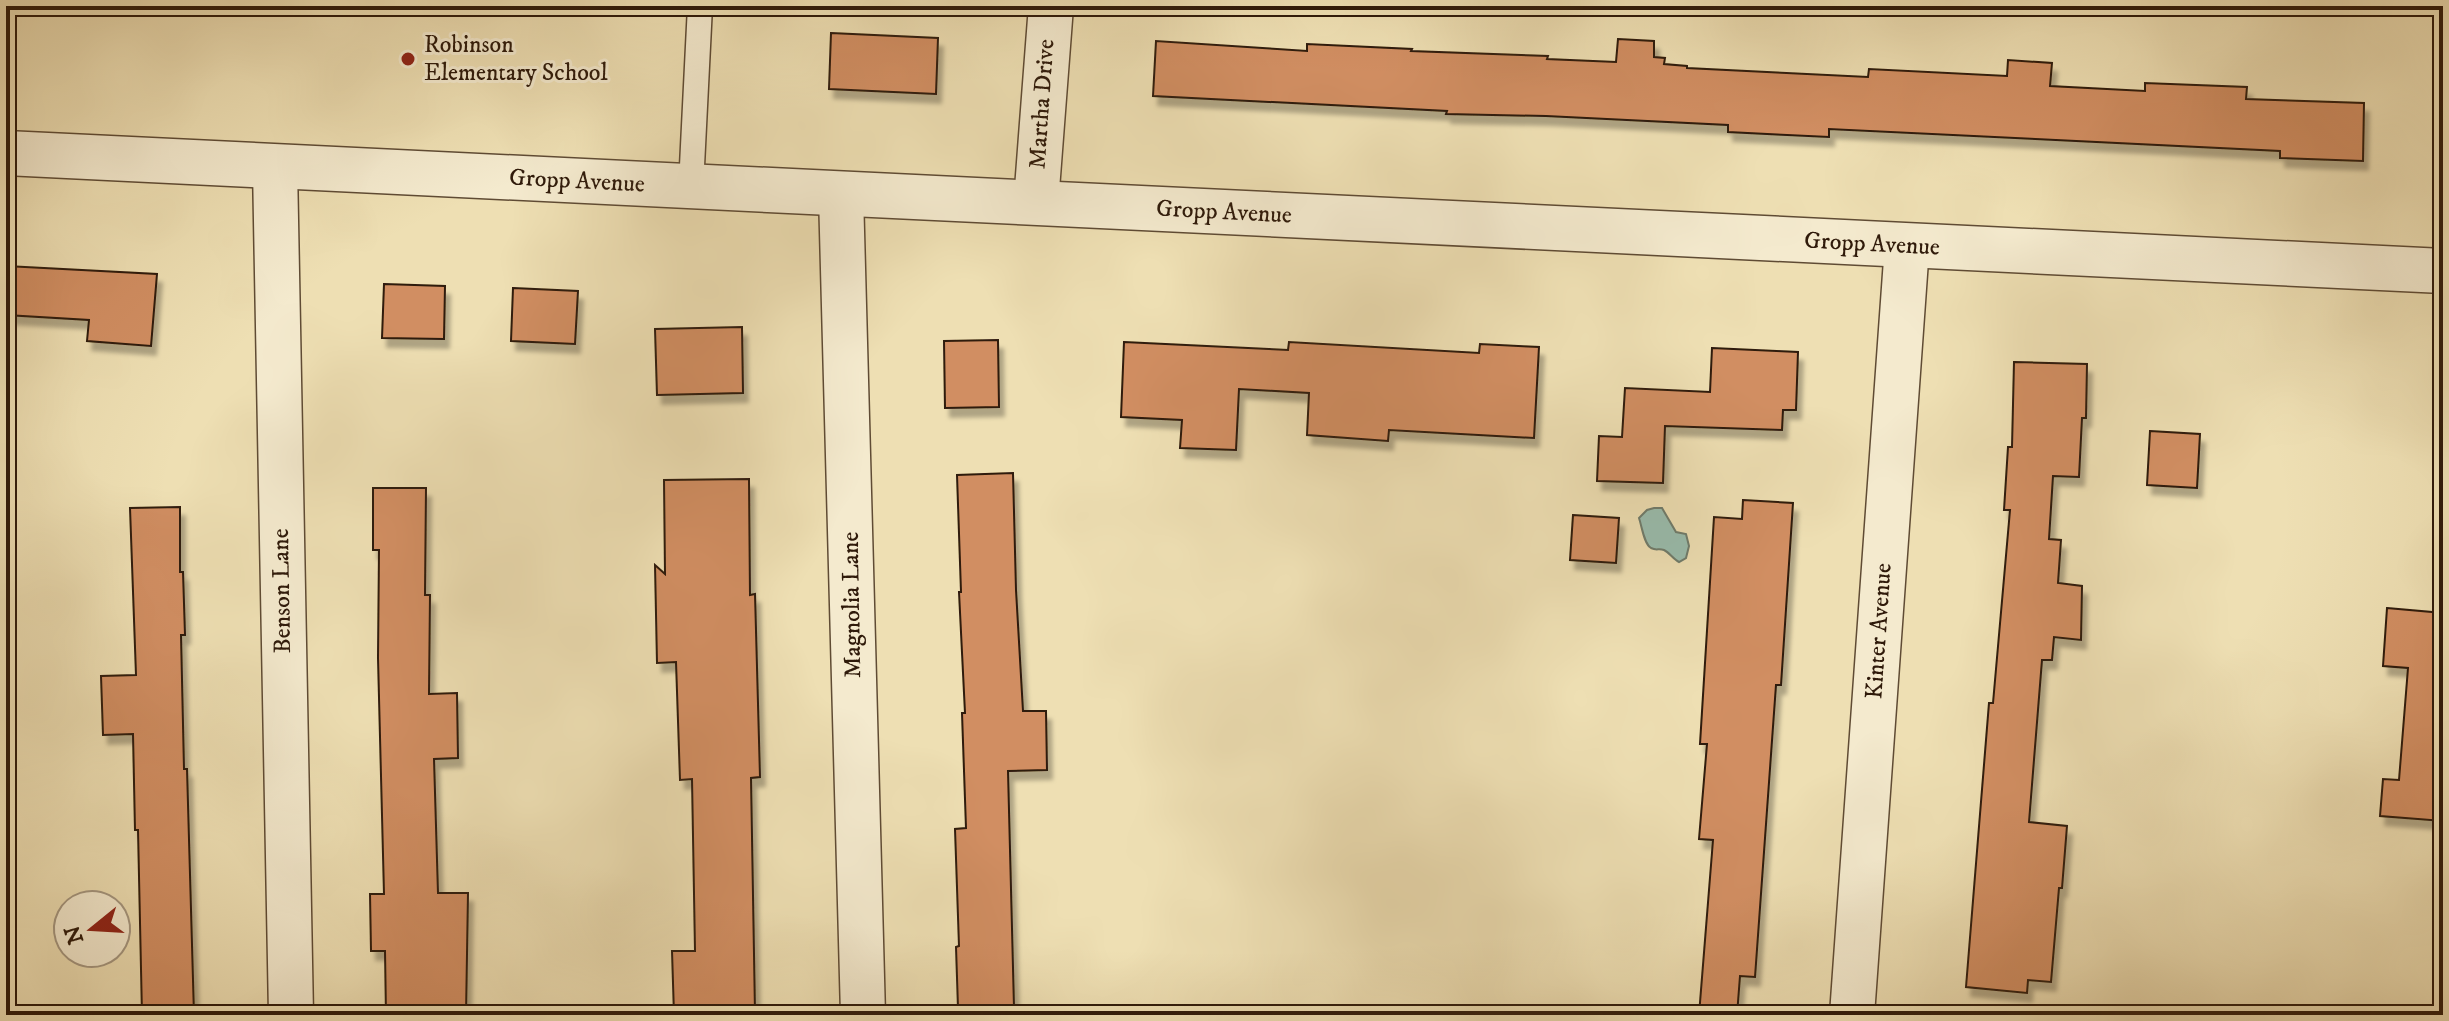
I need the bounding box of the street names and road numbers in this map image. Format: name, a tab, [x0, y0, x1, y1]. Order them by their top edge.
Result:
street label: Martha Drive	[1022, 38, 1062, 170]
street label: Gropp Avenue	[508, 162, 646, 200]
street label: Gropp Avenue	[1155, 193, 1293, 231]
street label: Gropp Avenue	[1803, 225, 1941, 263]
street label: Benson Lane	[266, 528, 298, 654]
street label: Magnolia Lane	[836, 531, 868, 678]
street label: Kinter Avenue	[1859, 562, 1899, 700]

